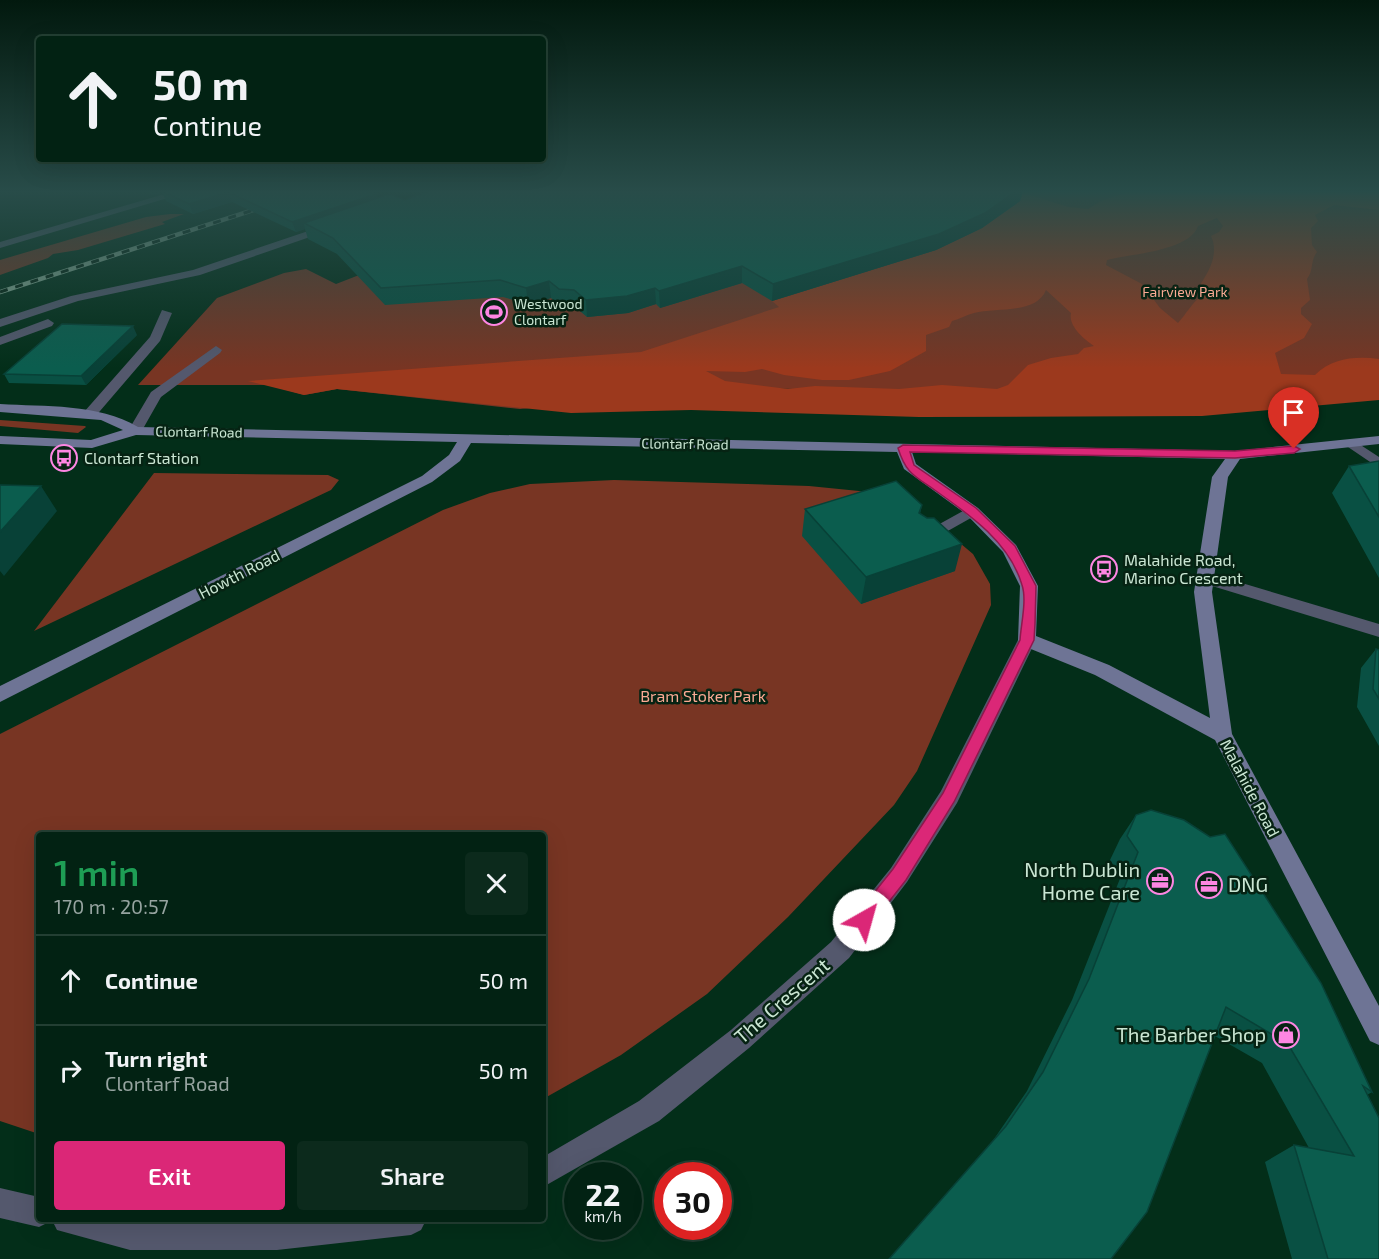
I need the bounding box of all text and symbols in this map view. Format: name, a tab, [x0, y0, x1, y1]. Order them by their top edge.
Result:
text: 50 m	[153, 58, 249, 108]
icon: ahead	[54, 60, 132, 138]
text: Continue	[153, 109, 262, 141]
park label: Fairview Park	[1142, 283, 1228, 300]
place label: Westwood Clontarf	[514, 295, 582, 328]
sports icon: Westwood Clontarf	[479, 297, 509, 327]
pin	[1268, 387, 1319, 449]
icon: arrive	[1277, 396, 1310, 429]
street label: Clontarf Road	[155, 422, 243, 441]
street label: Clontarf Road	[641, 434, 729, 453]
bus stop icon: Clontarf Station	[49, 443, 79, 473]
place label: Clontarf Station	[84, 448, 199, 467]
street label: Howth Road	[195, 545, 283, 602]
place label: Malahide Road, Marino Crescent	[1124, 550, 1243, 587]
bus stop icon: Malahide Road, Marino Crescent	[1089, 554, 1119, 584]
park label: Bram Stoker Park	[640, 686, 766, 705]
street label: Malahide Road	[1217, 736, 1284, 840]
text: 1 min	[54, 850, 139, 893]
button: close	[465, 852, 528, 915]
place label: North Dublin Home Care	[1024, 857, 1140, 904]
office icon: North Dublin Home Care	[1145, 866, 1175, 896]
office icon: DNG	[1194, 870, 1224, 900]
place label: DNG	[1228, 872, 1268, 896]
position arrow	[832, 888, 896, 952]
text: 170 m · 20:57	[54, 894, 169, 918]
street label: The Crescent	[729, 952, 834, 1048]
icon: ahead	[54, 964, 87, 997]
text: Continue	[105, 967, 198, 993]
text: 50 m	[479, 967, 528, 993]
shop icon: The Barber Shop	[1271, 1020, 1301, 1050]
place label: The Barber Shop	[1116, 1022, 1266, 1046]
text: Turn right	[105, 1045, 207, 1071]
icon: right	[54, 1054, 87, 1087]
text: 50 m	[479, 1057, 528, 1083]
text: Clontarf Road	[105, 1071, 230, 1095]
button: Exit	[54, 1141, 285, 1210]
button: Share	[297, 1141, 528, 1210]
speed limit sign: 30	[654, 1162, 732, 1240]
text: 22	[586, 1176, 620, 1212]
text: km/h	[584, 1207, 622, 1225]

